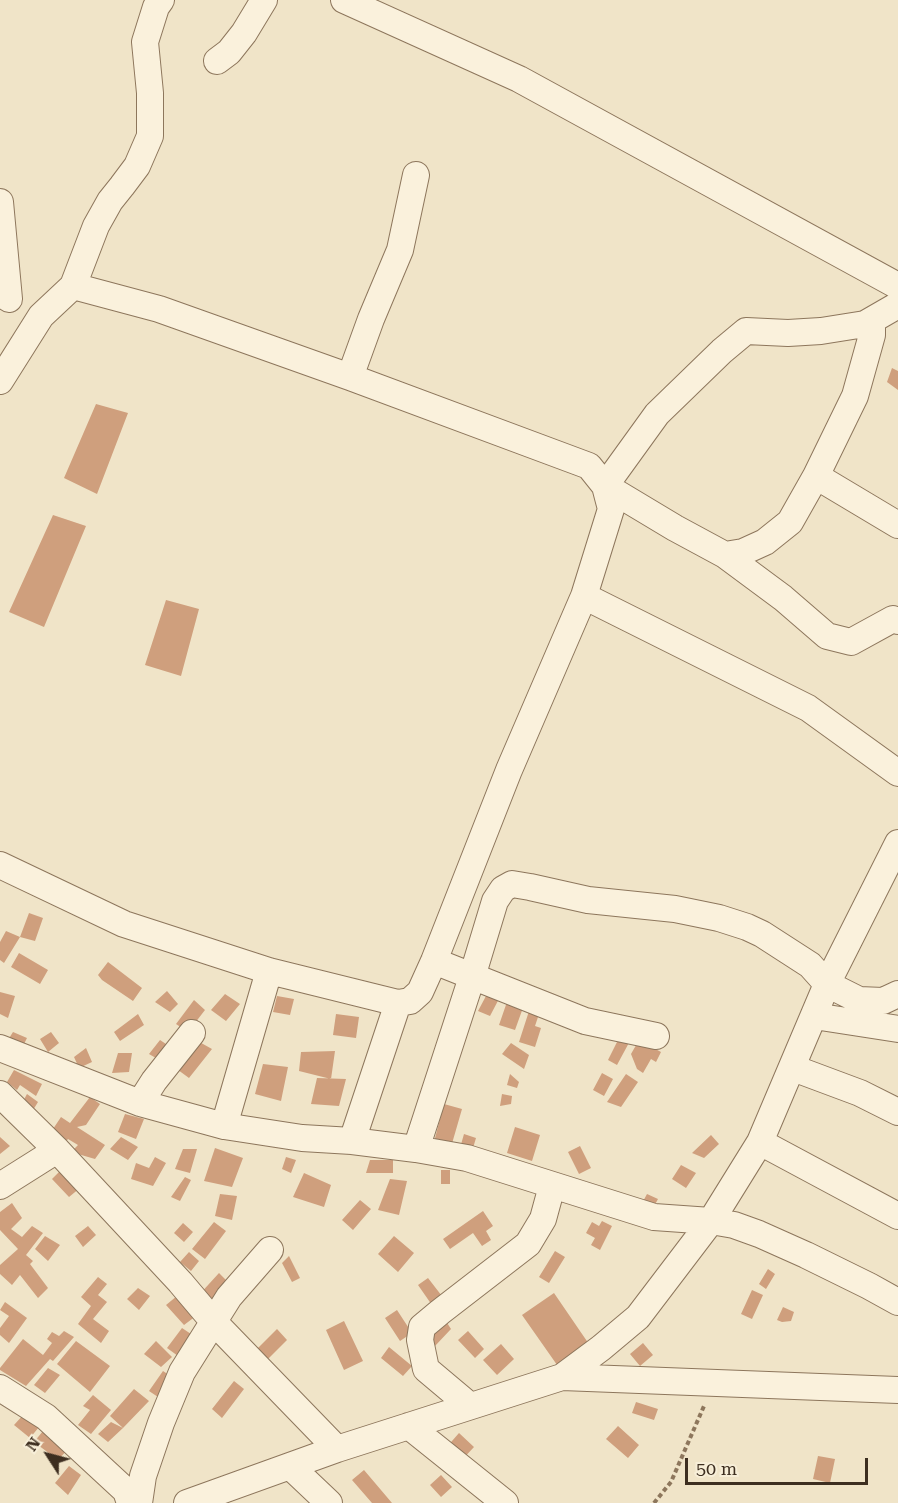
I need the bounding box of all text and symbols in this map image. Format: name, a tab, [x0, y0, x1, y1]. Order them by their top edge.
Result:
north arrow	[18, 1425, 78, 1485]
text: N	[22, 1434, 44, 1455]
scale bar	[688, 1446, 871, 1484]
text: 50 m	[696, 1458, 737, 1479]

